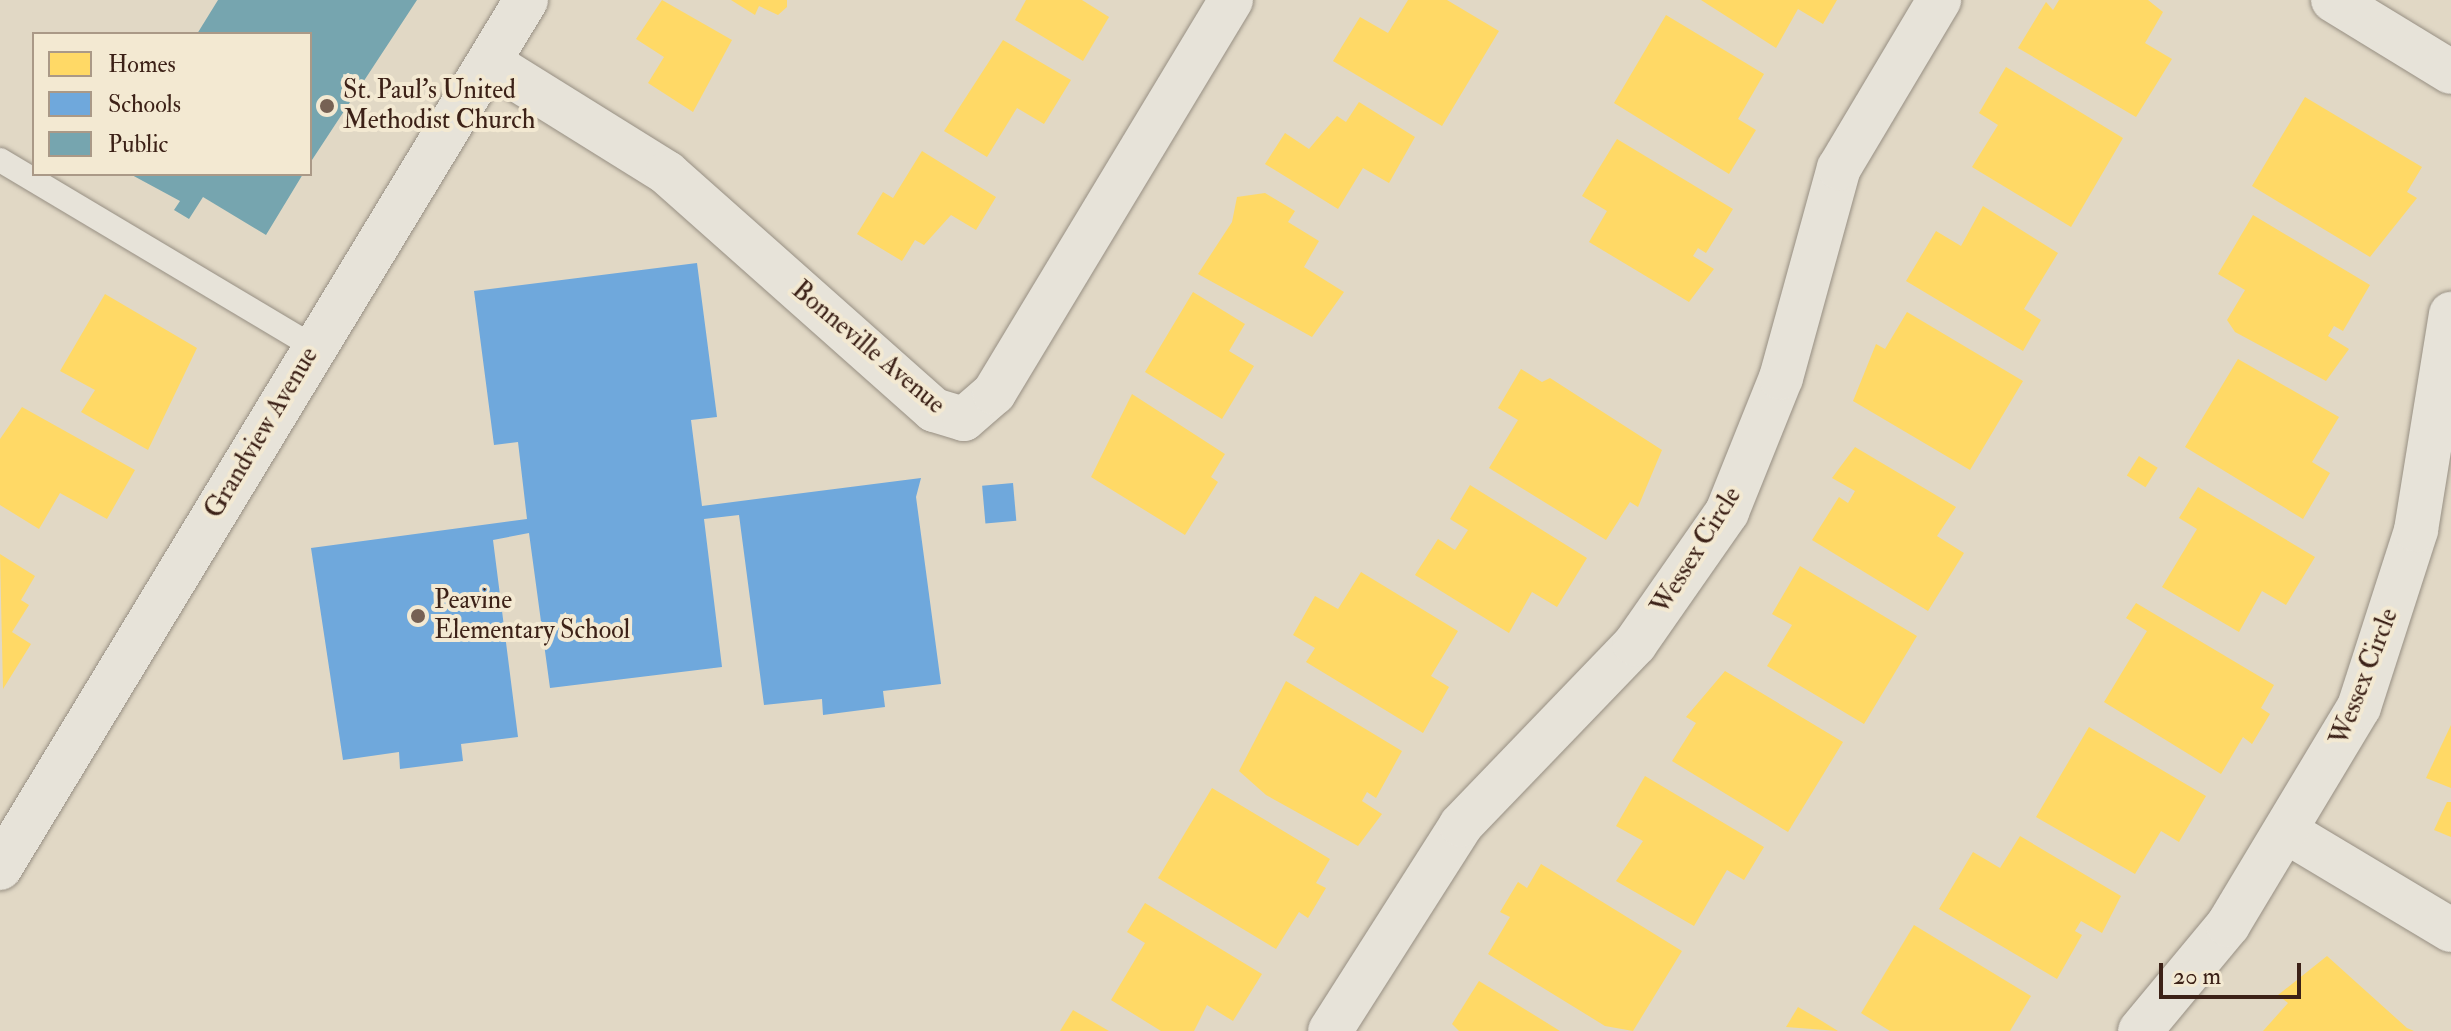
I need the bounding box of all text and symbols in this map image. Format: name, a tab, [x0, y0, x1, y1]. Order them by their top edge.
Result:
legend	[32, 32, 312, 176]
text: Homes	[108, 49, 176, 80]
place label: St. Paul's United Methodist Church	[343, 75, 535, 136]
text: Schools	[108, 89, 181, 120]
marker: St. Paul's United Methodist Church	[318, 97, 336, 115]
text: Public	[108, 129, 168, 160]
street label: Bonneville Avenue	[785, 275, 951, 421]
street label: Grandview Avenue	[199, 342, 325, 524]
street label: Wessex Circle	[1646, 482, 1748, 620]
place label: Peavine Elementary School	[434, 585, 630, 646]
street label: Wessex Circle	[2325, 604, 2405, 750]
marker: Peavine Elementary School	[409, 607, 427, 625]
scale bar	[2163, 947, 2305, 997]
text: 20 m	[2173, 961, 2221, 992]

